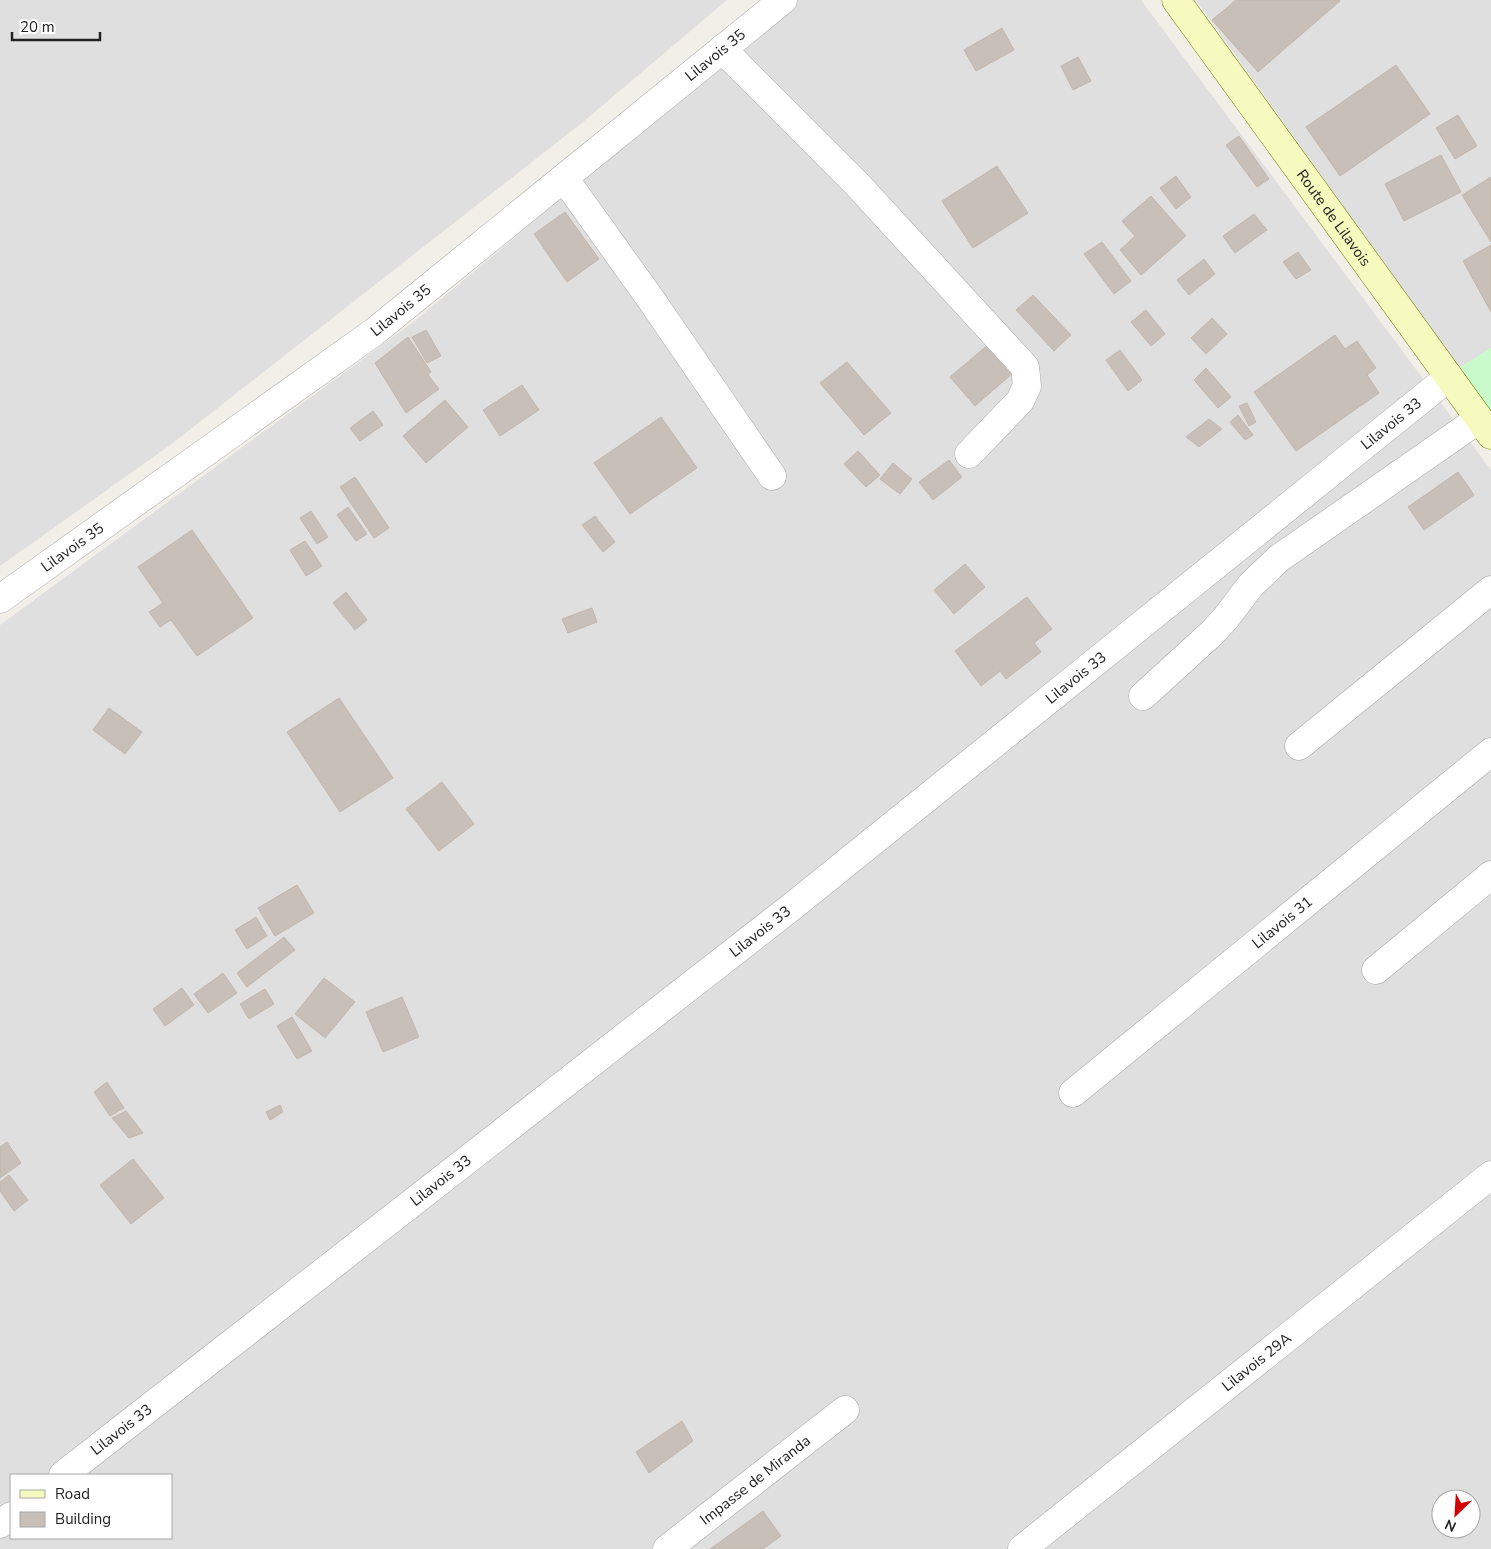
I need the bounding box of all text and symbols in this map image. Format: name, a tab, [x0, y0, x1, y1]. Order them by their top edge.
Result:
scale bar	[12, 10, 100, 42]
text: 20 m	[20, 17, 55, 37]
street label: Lilavois 35	[681, 24, 750, 86]
street label: Route de Lilavois	[1292, 165, 1376, 270]
street label: Lilavois 35	[366, 280, 435, 341]
street label: Lilavois 33	[1357, 393, 1426, 454]
street label: Lilavois 35	[37, 518, 108, 577]
street label: Lilavois 33	[1041, 647, 1110, 708]
street label: Lilavois 31	[1248, 892, 1317, 953]
street label: Lilavois 33	[725, 901, 795, 962]
street label: Lilavois 33	[406, 1150, 475, 1211]
street label: Lilavois 29A	[1218, 1328, 1295, 1396]
street label: Lilavois 33	[87, 1399, 156, 1460]
street label: Impasse de Miranda	[696, 1431, 815, 1530]
legend	[10, 1474, 172, 1539]
text: Road	[55, 1484, 90, 1504]
north arrow	[1431, 1489, 1481, 1539]
text: Building	[55, 1509, 111, 1529]
text: N	[1442, 1515, 1459, 1536]

